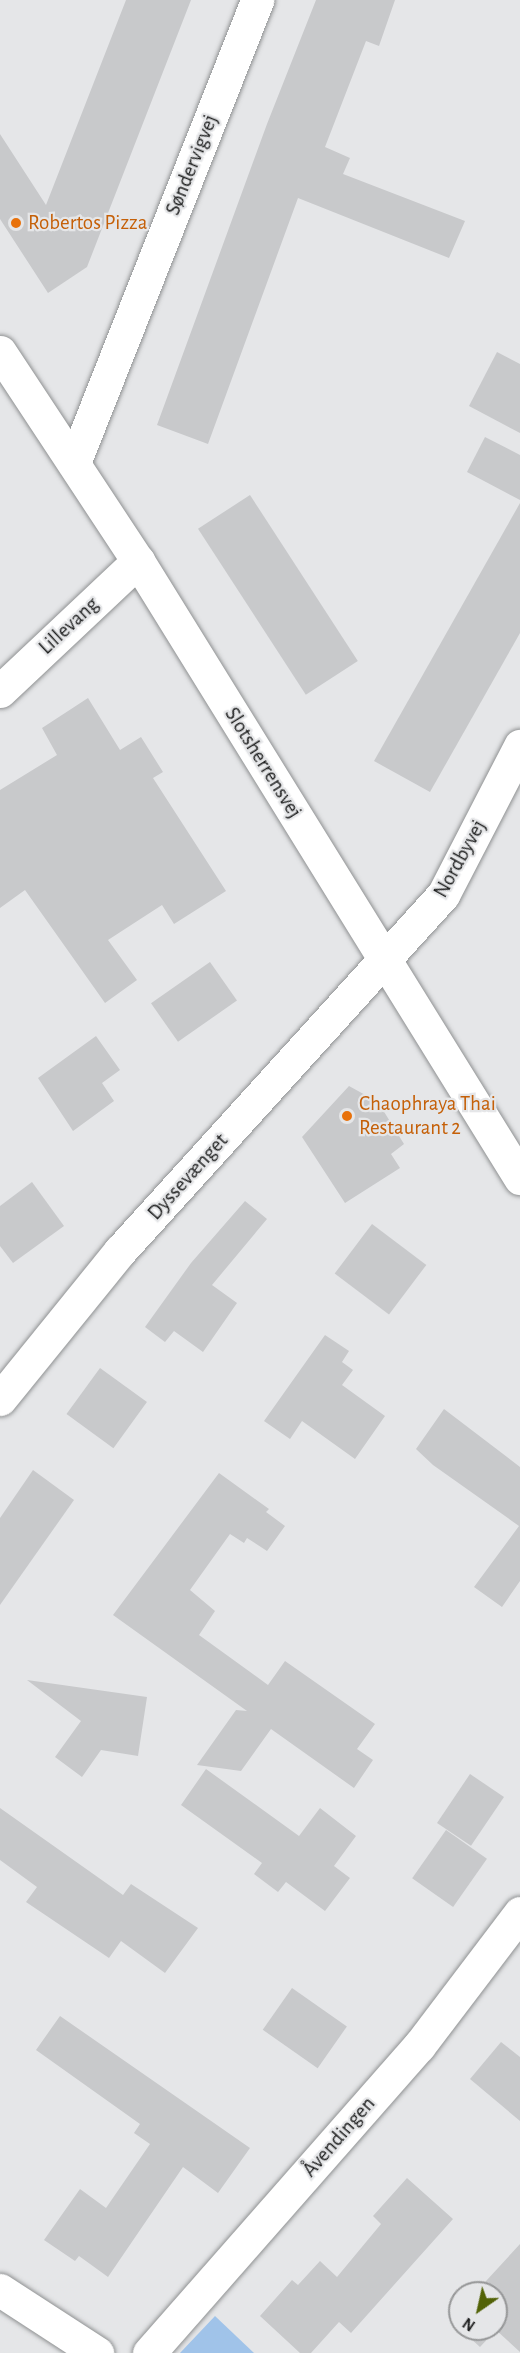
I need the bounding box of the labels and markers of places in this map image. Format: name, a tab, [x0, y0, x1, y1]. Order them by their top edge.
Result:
place label: Robertos Pizza	[28, 210, 147, 236]
marker: Robertos Pizza	[9, 216, 23, 230]
place label: Chaophraya Thai Restaurant 2	[359, 1091, 496, 1141]
marker: Chaophraya Thai Restaurant 2	[340, 1109, 354, 1123]

